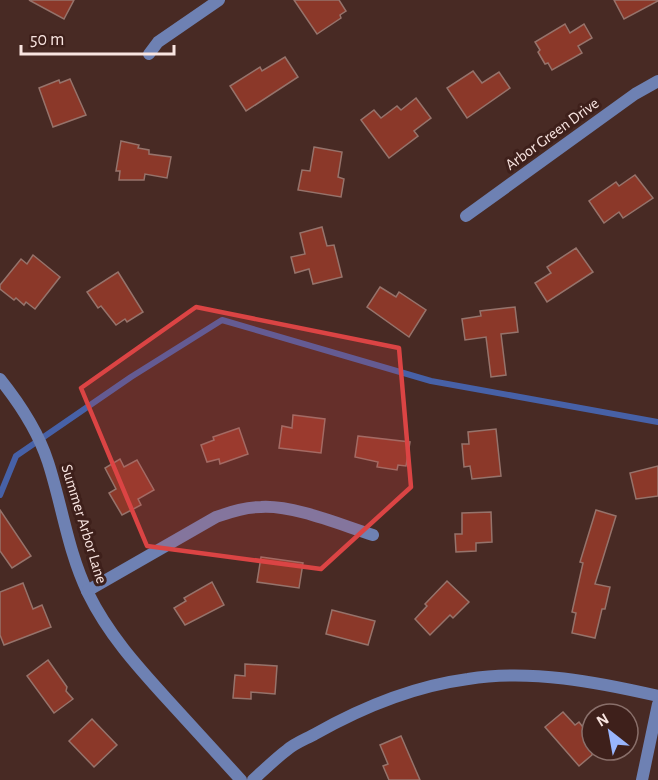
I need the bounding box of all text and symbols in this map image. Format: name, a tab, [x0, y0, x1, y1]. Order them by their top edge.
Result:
scale bar	[21, 18, 174, 56]
text: 50 m	[30, 31, 64, 49]
street label: Arbor Green Drive	[502, 95, 602, 173]
street label: Summer Arbor Lane	[58, 463, 110, 585]
north arrow	[580, 702, 640, 762]
text: N	[594, 710, 612, 730]

